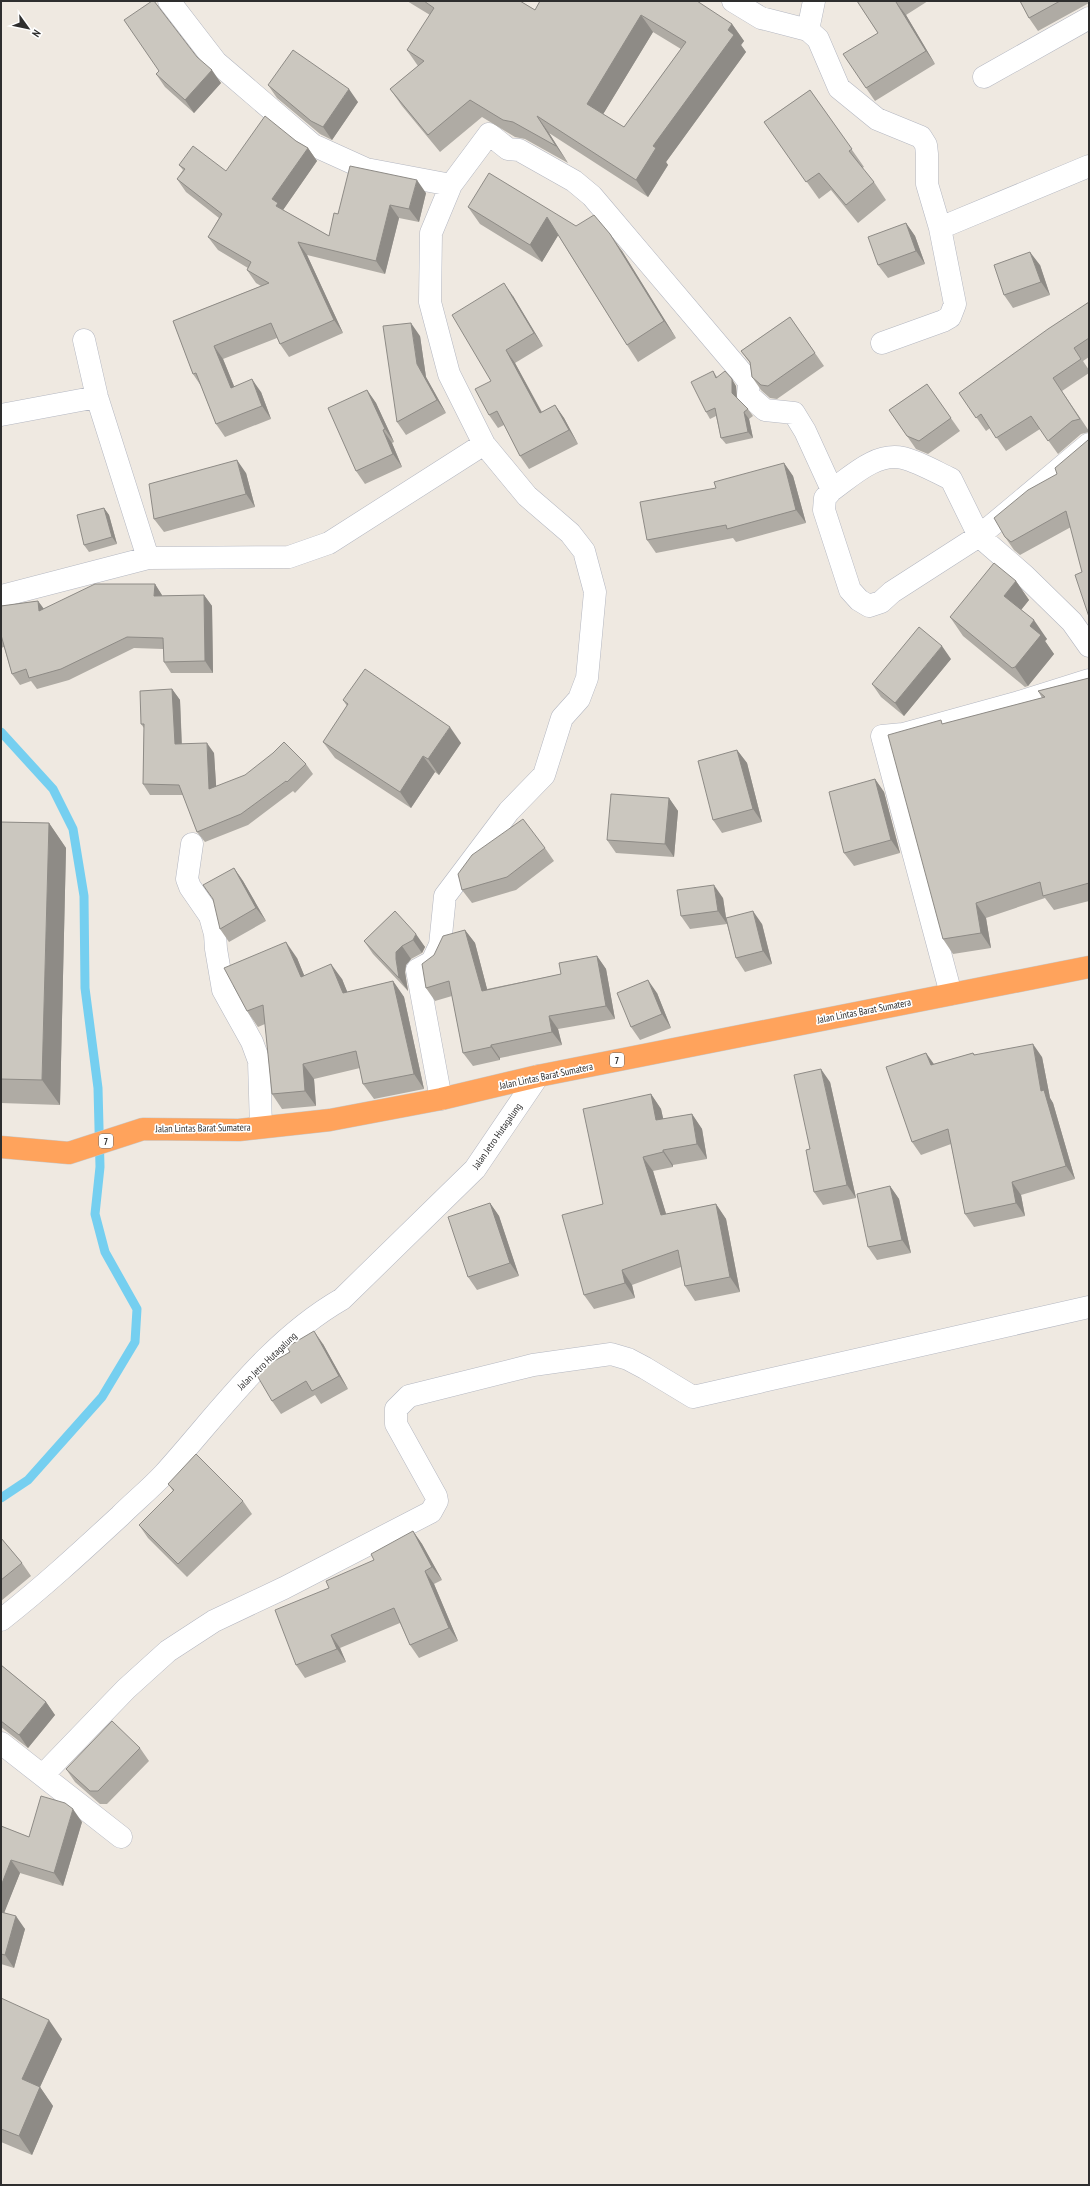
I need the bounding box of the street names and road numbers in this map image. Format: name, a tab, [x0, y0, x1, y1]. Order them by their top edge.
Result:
street label: Jalan Lintas Barat Sumatera	[815, 996, 912, 1027]
road number: 7	[610, 1053, 624, 1067]
street label: Jalan Lintas Barat Sumatera	[497, 1060, 594, 1092]
street label: Jalan Jetro Hutagalung	[469, 1100, 525, 1172]
street label: Jalan Lintas Barat Sumatera	[154, 1121, 251, 1135]
road number: 7	[99, 1134, 113, 1148]
street label: Jalan Jetro Hutagalung	[234, 1329, 300, 1393]

